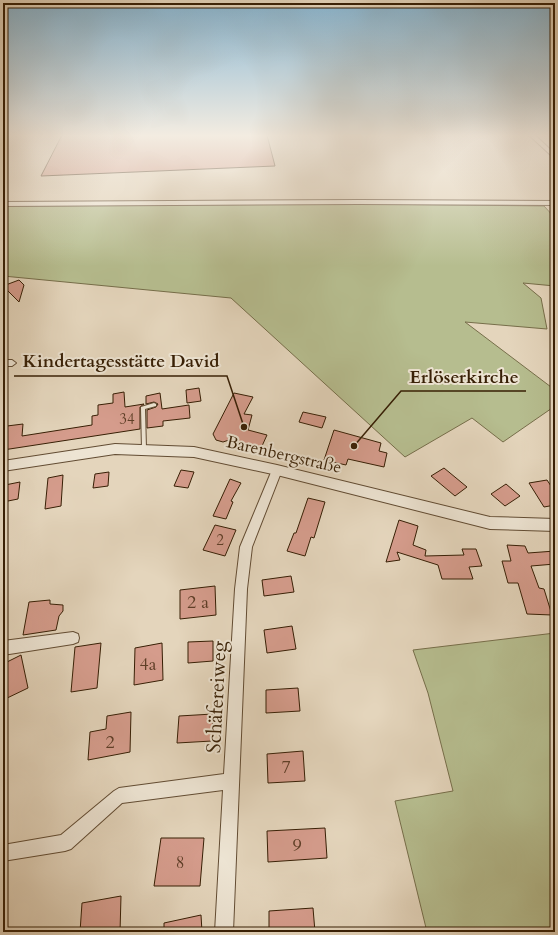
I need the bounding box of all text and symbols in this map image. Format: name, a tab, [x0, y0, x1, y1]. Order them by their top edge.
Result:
callout: Kindertagesstätte David	[14, 346, 227, 376]
text: Kindertagesstätte David	[22, 349, 220, 374]
callout: Erlöserkirche	[401, 361, 526, 391]
text: Erlöserkirche	[409, 365, 519, 390]
house number: 34	[119, 409, 135, 429]
street label: Barenbergstraße	[224, 430, 344, 479]
house number: 2	[216, 530, 224, 550]
house number: 2 a	[187, 590, 209, 615]
street label: Schäfereiweg	[200, 639, 233, 754]
house number: 4a	[140, 652, 157, 677]
house number: 2	[105, 730, 115, 755]
house number: 7	[281, 755, 291, 780]
house number: 9	[292, 833, 302, 858]
house number: 8	[175, 850, 185, 875]

